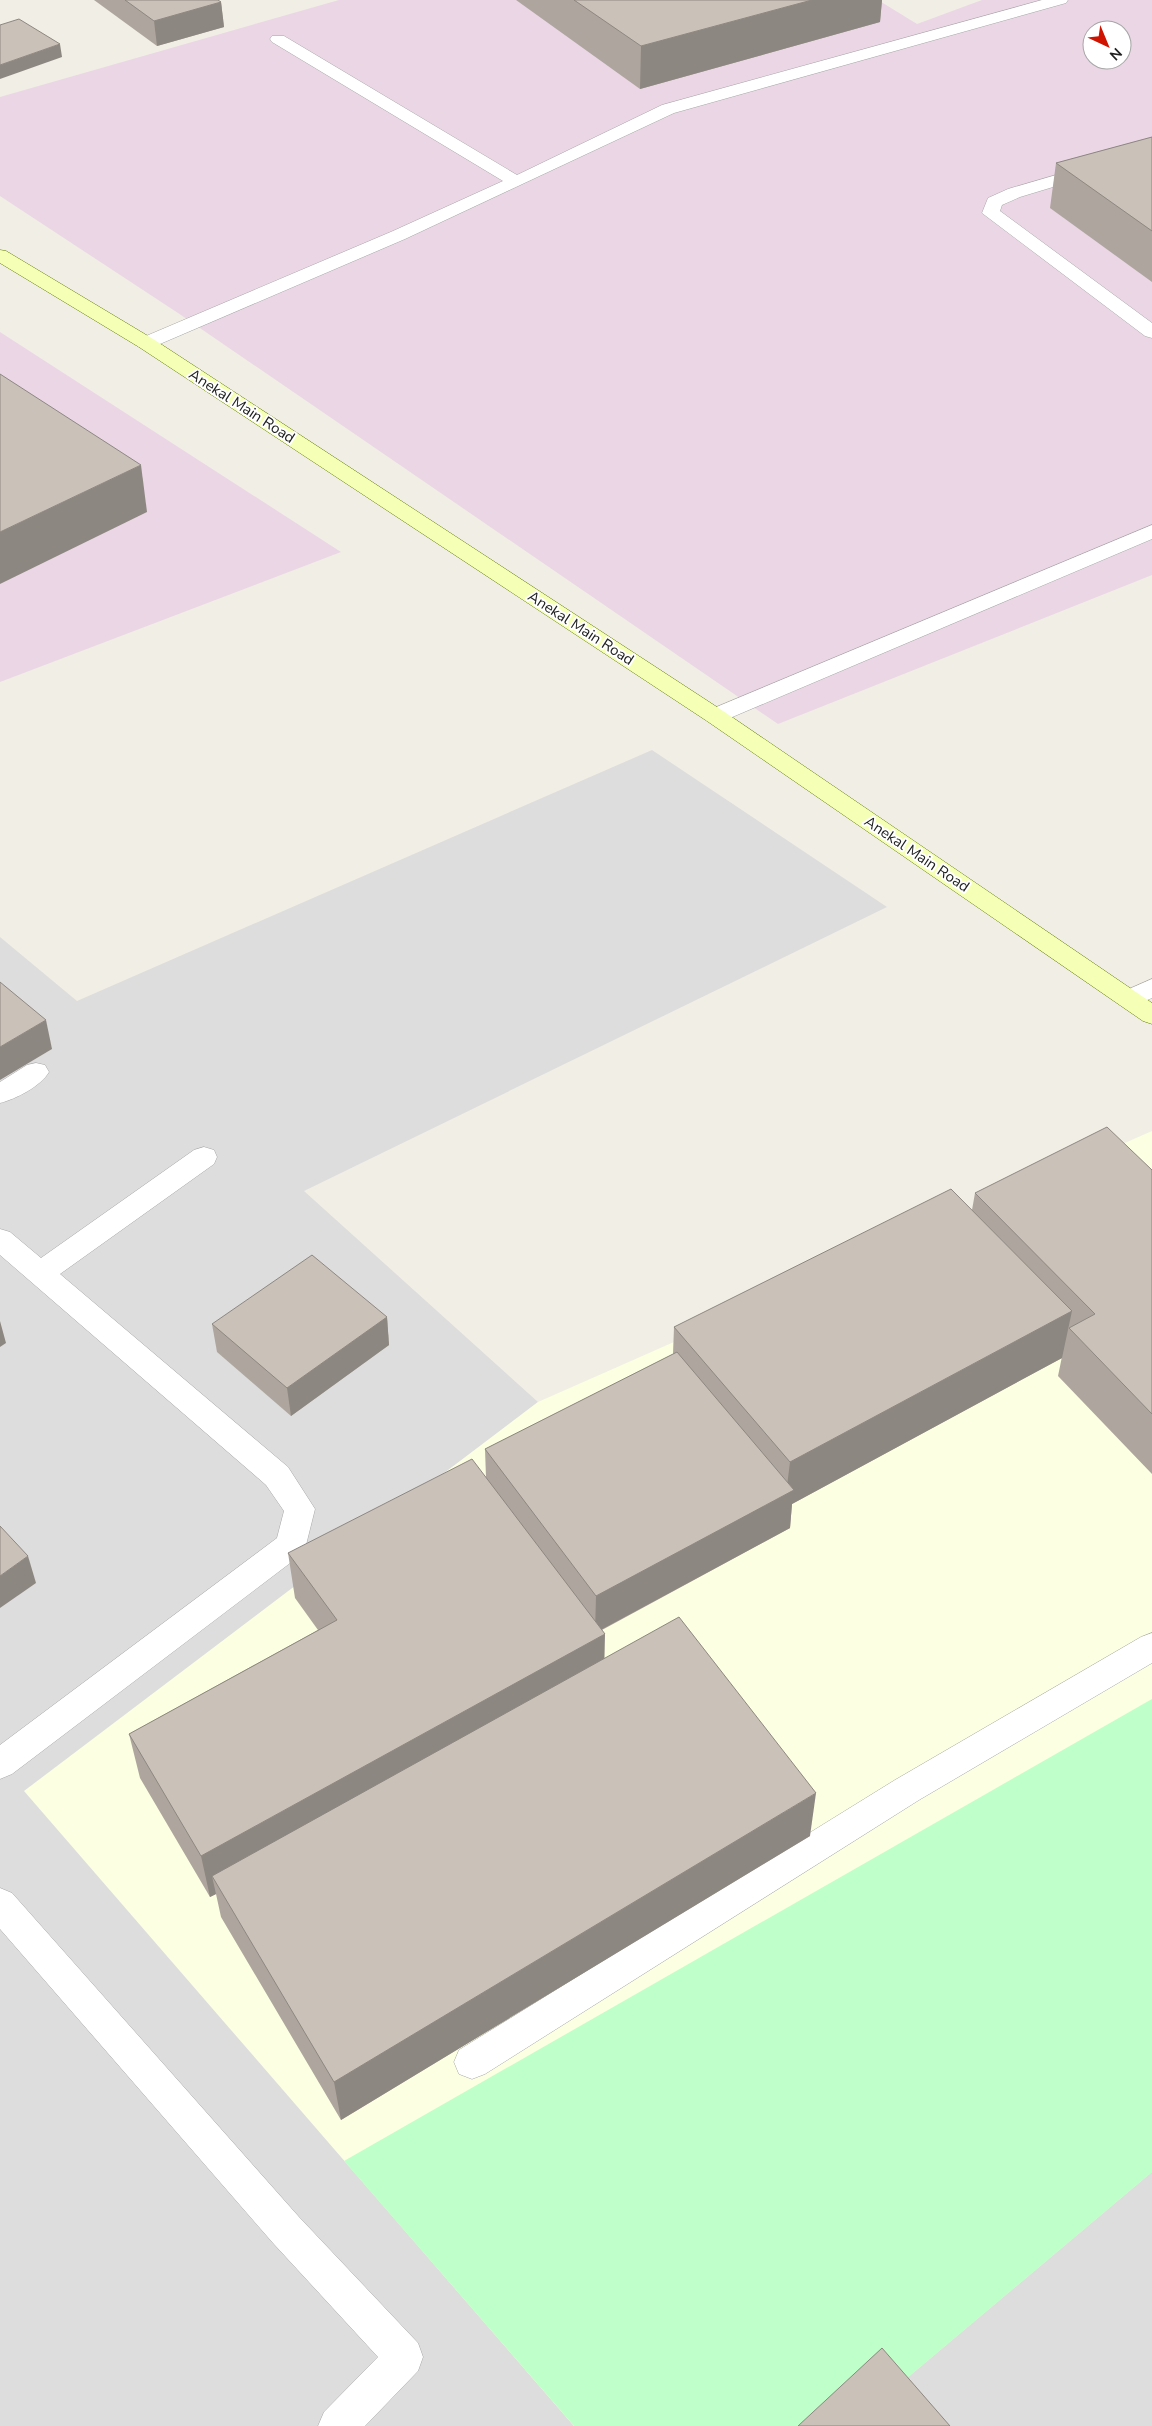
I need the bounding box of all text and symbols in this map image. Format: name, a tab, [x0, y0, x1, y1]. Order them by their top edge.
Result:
north arrow	[1082, 20, 1132, 70]
text: N	[1105, 44, 1126, 64]
street label: Anekal Main Road	[185, 364, 299, 448]
street label: Anekal Main Road	[524, 586, 638, 670]
street label: Anekal Main Road	[861, 811, 973, 897]

